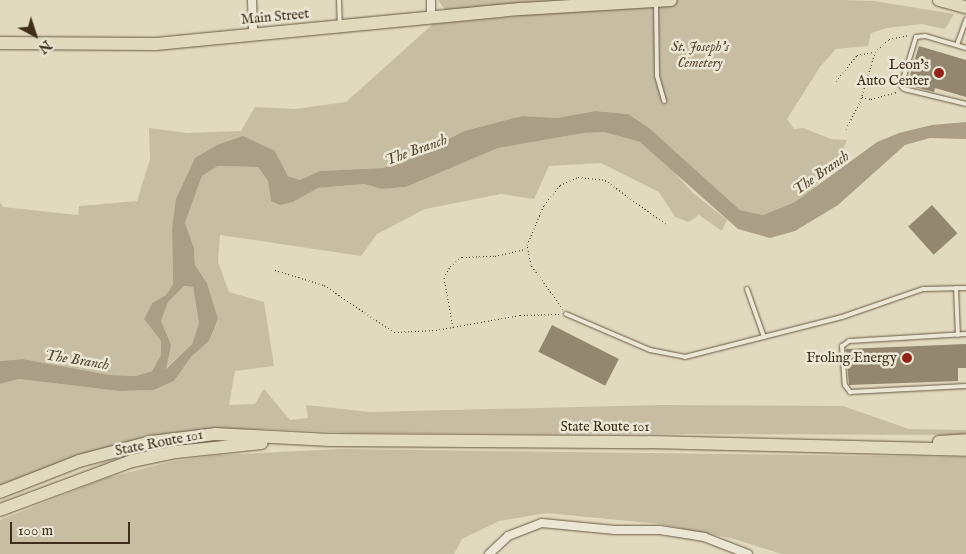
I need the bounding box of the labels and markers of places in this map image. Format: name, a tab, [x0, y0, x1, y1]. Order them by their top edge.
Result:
place label: Leon's Auto Center	[857, 57, 929, 90]
marker: Leon's Auto Center	[933, 67, 945, 79]
place label: Froling Energy	[806, 350, 897, 366]
marker: Froling Energy	[901, 352, 913, 364]

